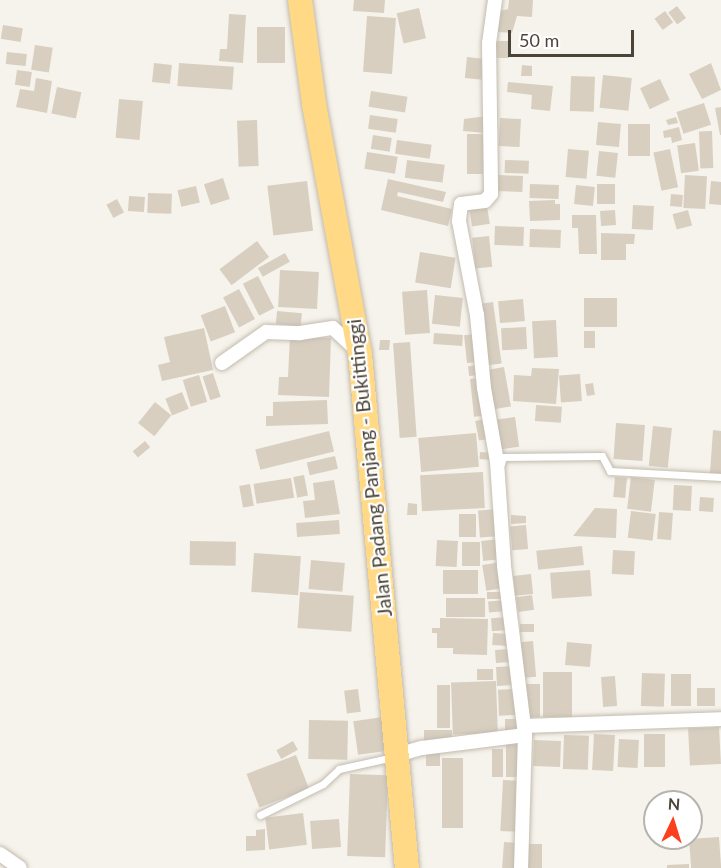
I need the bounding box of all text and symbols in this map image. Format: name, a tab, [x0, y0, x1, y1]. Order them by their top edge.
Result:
scale bar	[511, 18, 637, 56]
text: 50 m	[519, 29, 559, 51]
street label: Jalan Padang Panjang - Bukittinggi	[341, 318, 397, 618]
north arrow	[643, 790, 703, 850]
text: N	[667, 794, 681, 813]

